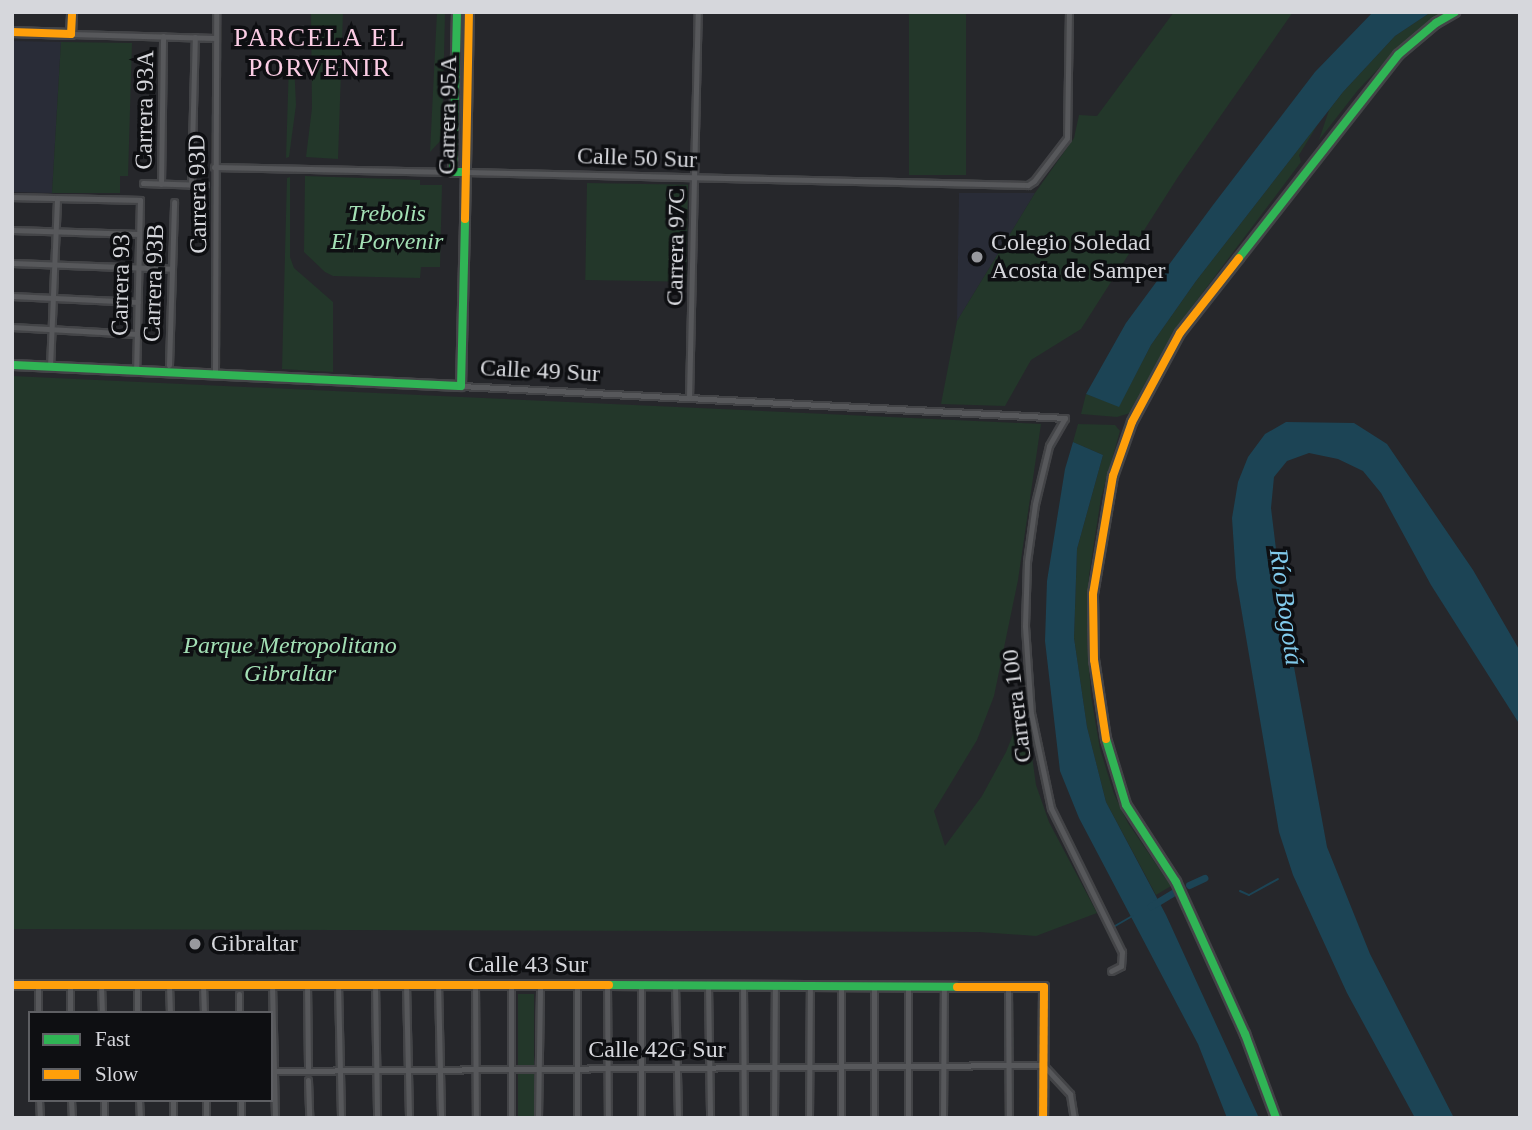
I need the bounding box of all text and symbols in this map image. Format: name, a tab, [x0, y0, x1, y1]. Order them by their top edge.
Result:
district label: PARCELA EL PORVENIR	[234, 22, 406, 84]
street label: Carrera 93A	[130, 50, 160, 170]
street label: Carrera 95A	[433, 55, 463, 175]
street label: Carrera 93D	[183, 134, 213, 254]
street label: Calle 50 Sur	[577, 142, 697, 174]
street label: Carrera 97C	[661, 188, 691, 306]
park label: Trebolis El Porvenir	[331, 200, 443, 256]
street label: Carrera 93B	[138, 224, 170, 342]
place label: Colegio Soledad Acosta de Samper	[991, 229, 1166, 285]
street label: Carrera 93	[106, 234, 136, 336]
marker: Colegio Soledad Acosta de Samper	[969, 249, 985, 265]
street label: Calle 49 Sur	[479, 353, 601, 389]
water label: Río Bogotá	[1262, 547, 1310, 667]
park label: Parque Metropolitano Gibraltar	[183, 632, 397, 688]
street label: Carrera 100	[996, 648, 1038, 764]
place label: Gibraltar	[211, 930, 298, 958]
marker: Gibraltar	[185, 934, 205, 954]
street label: Calle 43 Sur	[468, 951, 588, 979]
legend	[28, 1011, 273, 1102]
text: Fast	[95, 1027, 130, 1051]
street label: Calle 42G Sur	[588, 1036, 726, 1064]
text: Slow	[95, 1062, 138, 1086]

